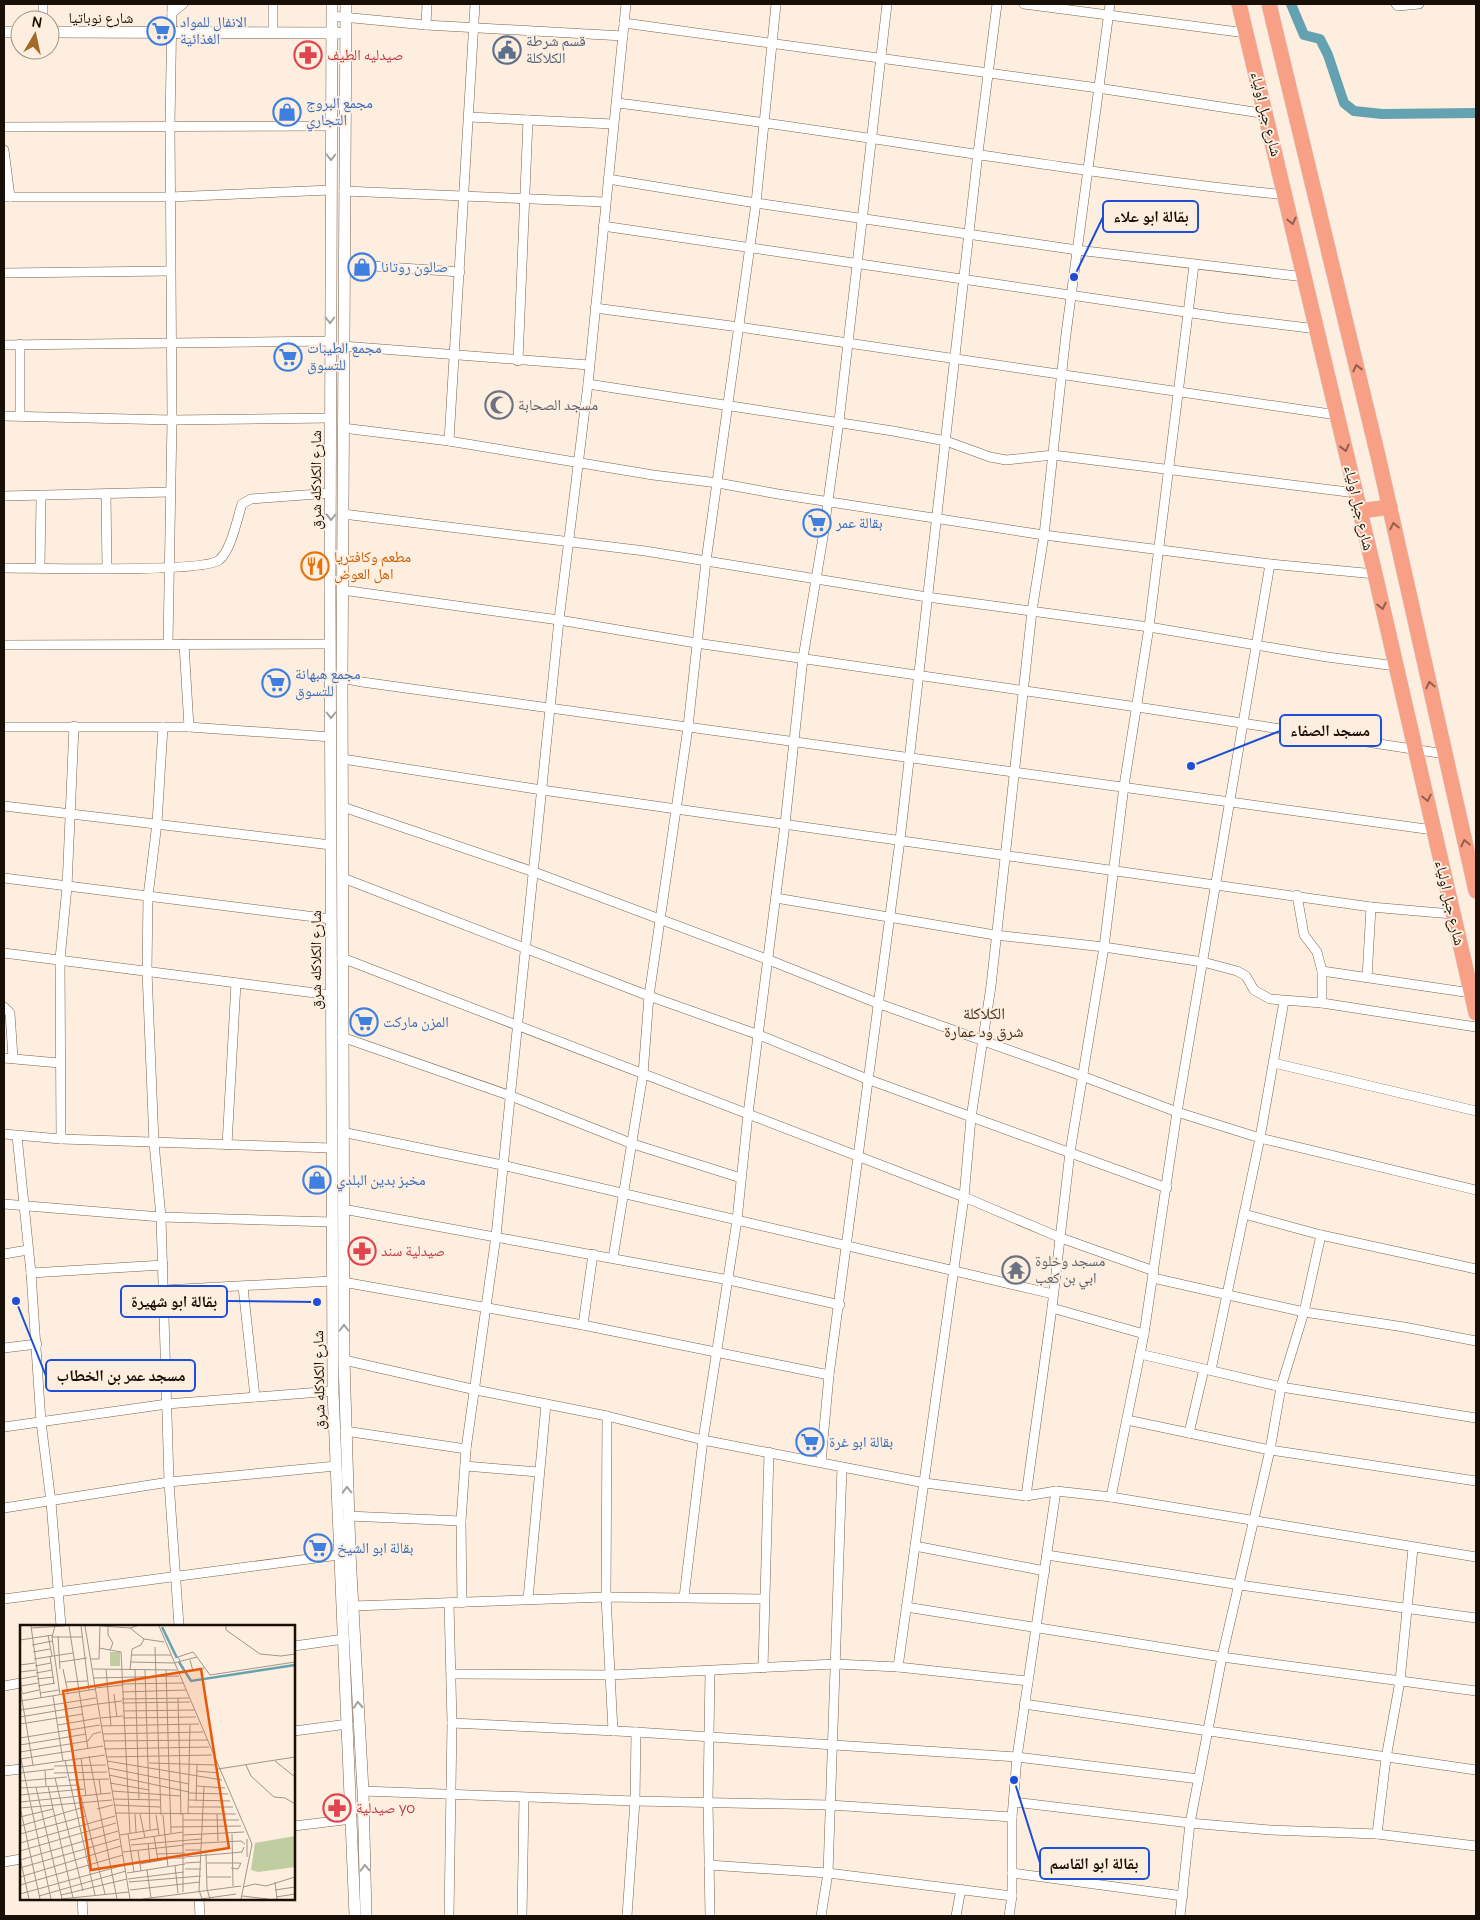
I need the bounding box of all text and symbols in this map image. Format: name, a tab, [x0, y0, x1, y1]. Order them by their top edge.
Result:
street label: شارع نوباتيا	[69, 7, 134, 28]
north arrow	[10, 10, 60, 60]
text: N	[31, 11, 44, 32]
place label: الانفال للمواد الغذائية	[180, 11, 247, 49]
supermarket icon: الانفال للمواد الغذائية	[146, 16, 176, 46]
place label: قسم شرطة الكلاكلة	[526, 30, 586, 68]
public building icon: قسم شرطة الكلاكلة	[492, 35, 522, 65]
pharmacy icon: صيدليه الطيف	[293, 40, 323, 70]
place label: صيدليه الطيف	[327, 44, 404, 65]
street label: شارع جبل اولياء	[1246, 69, 1287, 159]
place label: مجمع البروج التجاري	[306, 92, 373, 132]
shop icon: مجمع البروج التجاري	[272, 97, 302, 127]
one-way arrow	[326, 154, 336, 162]
callout: بقالة ابو علاء	[1103, 201, 1198, 232]
text: بقالة ابو علاء	[1113, 205, 1189, 227]
one-way arrow	[1286, 217, 1297, 226]
shop icon: صالون روتانا	[347, 252, 377, 282]
place label: صالون روتانا	[381, 256, 448, 277]
one-way arrow	[325, 316, 335, 324]
place label: مجمع الطيبات للتسوق	[307, 337, 382, 375]
supermarket icon: مجمع الطيبات للتسوق	[273, 342, 303, 372]
one-way arrow	[1352, 364, 1363, 373]
mosque icon: مسجد الصحابة	[484, 390, 514, 420]
place label: مسجد الصحابة	[518, 394, 598, 415]
street label: شارع الكلاكله شرق	[305, 430, 326, 530]
one-way arrow	[1339, 443, 1350, 452]
street label: شارع جبل اولياء	[1339, 463, 1380, 553]
supermarket icon: بقالة عمر	[802, 508, 832, 538]
place label: بقالة عمر	[835, 512, 883, 533]
one-way arrow	[326, 514, 336, 522]
one-way arrow	[1389, 522, 1400, 531]
place label: مطعم وكافتريا اهل العوض	[334, 546, 411, 584]
restaurant icon: مطعم وكافتريا اهل العوض	[300, 551, 330, 581]
one-way arrow	[1377, 601, 1387, 610]
place label: مجمع هبهانة للتسوق	[295, 663, 361, 701]
supermarket icon: مجمع هبهانة للتسوق	[261, 668, 291, 698]
one-way arrow	[1425, 680, 1436, 689]
one-way arrow	[326, 712, 336, 719]
callout: مسجد الصفاء	[1280, 715, 1381, 746]
text: مسجد الصفاء	[1290, 719, 1370, 741]
one-way arrow	[1421, 793, 1431, 802]
one-way arrow	[1460, 839, 1471, 848]
street label: شارع جبل اولياء	[1430, 858, 1471, 948]
street label: شارع الكلاكله شرق	[305, 910, 326, 1010]
district label: الكلاكلة شرق ود عمارة	[944, 1002, 1024, 1042]
supermarket icon: المزن ماركت	[349, 1007, 379, 1037]
place label: المزن ماركت	[383, 1011, 449, 1032]
shop icon: مخبز بدين البلدي	[302, 1165, 332, 1195]
place label: مخبز بدين البلدي	[336, 1169, 426, 1192]
pharmacy icon: صيدلية سند	[347, 1236, 377, 1266]
place label: صيدلية سند	[381, 1240, 445, 1261]
place label: مسجد وخلوة ابي بن كعب	[1035, 1250, 1105, 1290]
temple icon: مسجد وخلوة ابي بن كعب	[1001, 1255, 1031, 1285]
callout: بقالة ابو شهيرة	[121, 1286, 227, 1317]
text: بقالة ابو شهيرة	[131, 1290, 217, 1312]
one-way arrow	[339, 1324, 349, 1332]
street label: شارع الكلاكله شرق	[307, 1330, 330, 1430]
callout: مسجد عمر بن الخطاب	[46, 1360, 195, 1391]
text: مسجد عمر بن الخطاب	[56, 1364, 186, 1386]
supermarket icon: بقالة ابو غرة	[795, 1427, 825, 1457]
place label: بقالة ابو غرة	[829, 1431, 893, 1452]
one-way arrow	[342, 1486, 353, 1494]
supermarket icon: بقالة ابو الشيخ	[303, 1533, 333, 1563]
place label: بقالة ابو الشيخ	[337, 1537, 414, 1558]
inset map	[20, 1625, 295, 1900]
one-way arrow	[353, 1701, 363, 1708]
pharmacy icon: صيدلية yo	[322, 1793, 352, 1823]
place label: صيدلية yo	[356, 1797, 415, 1818]
callout: بقالة ابو القاسم	[1040, 1848, 1149, 1879]
text: بقالة ابو القاسم	[1050, 1852, 1138, 1875]
one-way arrow	[360, 1863, 370, 1871]

